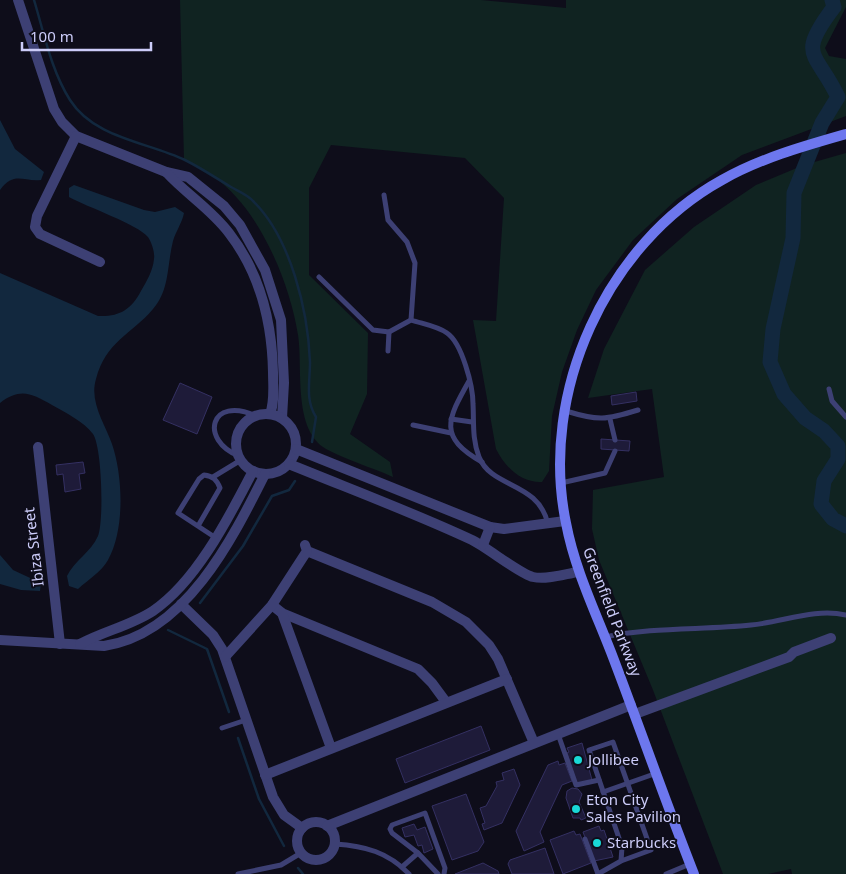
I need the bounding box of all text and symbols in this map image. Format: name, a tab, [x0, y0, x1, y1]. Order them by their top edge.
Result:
scale bar	[22, 20, 151, 52]
text: 100 m	[30, 26, 74, 46]
street label: Ibiza Street	[18, 506, 48, 588]
street label: Greenfield Parkway	[579, 544, 647, 680]
place label: Jollibee	[586, 749, 639, 769]
marker: Jollibee	[572, 754, 584, 766]
place label: Eton City Sales Pavilion	[586, 789, 681, 826]
marker: Eton City Sales Pavilion	[570, 803, 582, 815]
place label: Starbucks	[607, 832, 676, 852]
marker: Starbucks	[591, 837, 603, 849]

